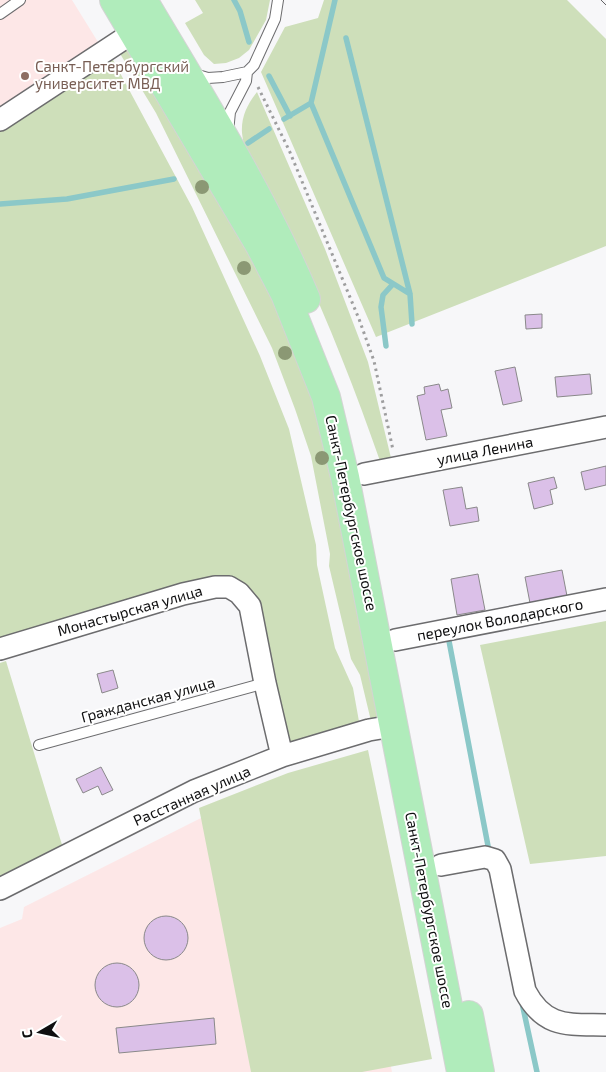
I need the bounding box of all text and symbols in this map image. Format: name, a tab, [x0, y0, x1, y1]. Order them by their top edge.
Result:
place label: Санкт-Петербургский университет МВД	[35, 57, 189, 93]
marker: Санкт-Петербургский университет МВД	[19, 70, 31, 82]
street label: Санкт-Петербургское шоссе	[321, 413, 382, 613]
street label: улица Ленина	[435, 432, 535, 469]
street label: Монастырская улица	[55, 581, 205, 640]
street label: переулок Володарского	[415, 594, 585, 645]
street label: Гражданская улица	[79, 672, 217, 727]
street label: Расстанная улица	[130, 761, 253, 830]
street label: Санкт-Петербургское шоссе	[401, 810, 458, 1010]
north arrow	[15, 1007, 65, 1057]
text: С	[18, 1029, 36, 1040]

